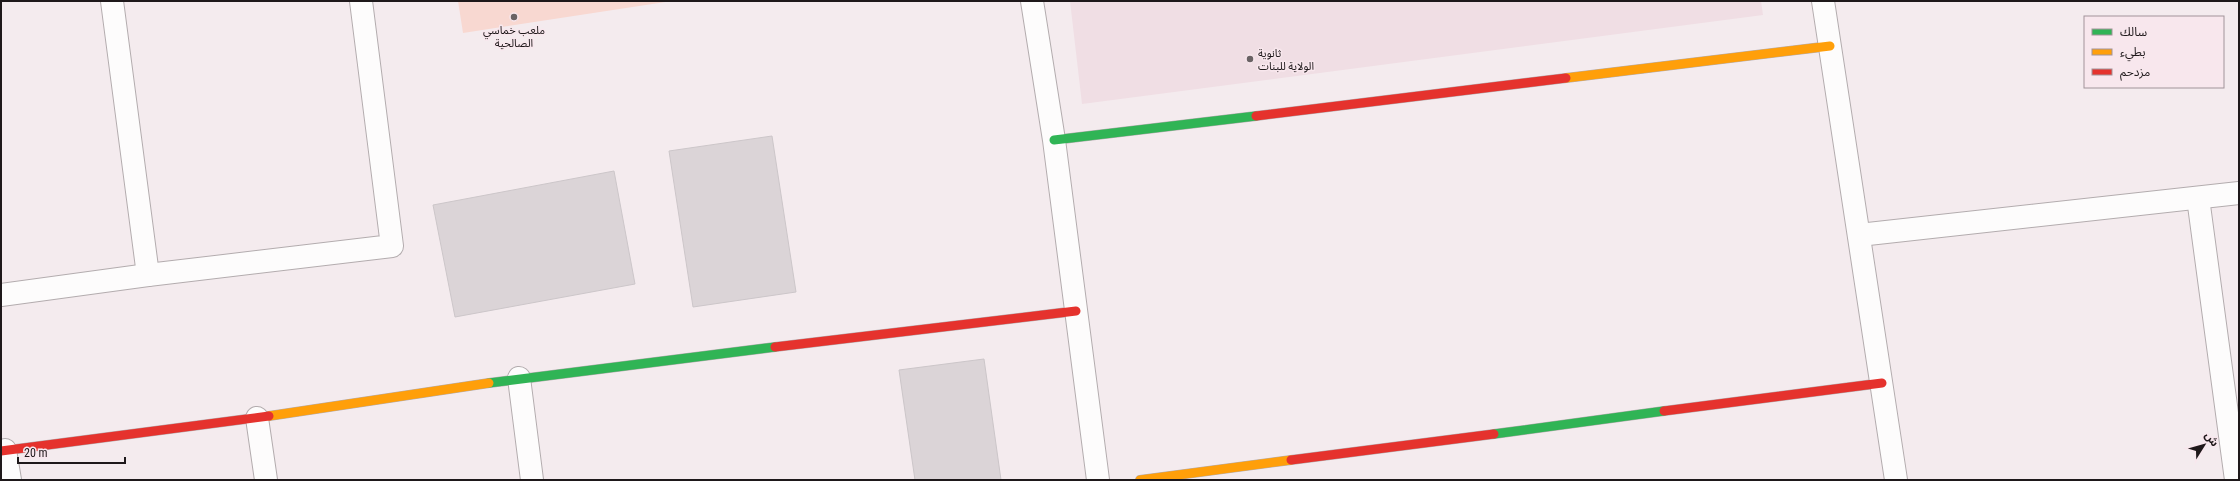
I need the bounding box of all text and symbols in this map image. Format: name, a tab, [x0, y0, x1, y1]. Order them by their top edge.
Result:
marker: ملعب خماسي الصالحية	[509, 12, 519, 22]
legend	[2084, 16, 2224, 88]
place label: ملعب خماسي الصالحية	[483, 24, 545, 50]
text: سالك	[2120, 25, 2147, 39]
text: بطيء	[2120, 45, 2146, 62]
place label: ثانوية الولاية للبنات	[1258, 47, 1314, 73]
marker: ثانوية الولاية للبنات	[1245, 54, 1255, 64]
text: مزدحم	[2120, 65, 2150, 81]
north arrow	[2184, 425, 2224, 465]
text: ش	[2202, 429, 2221, 449]
scale bar	[18, 439, 125, 465]
text: 20 m	[24, 446, 48, 460]

